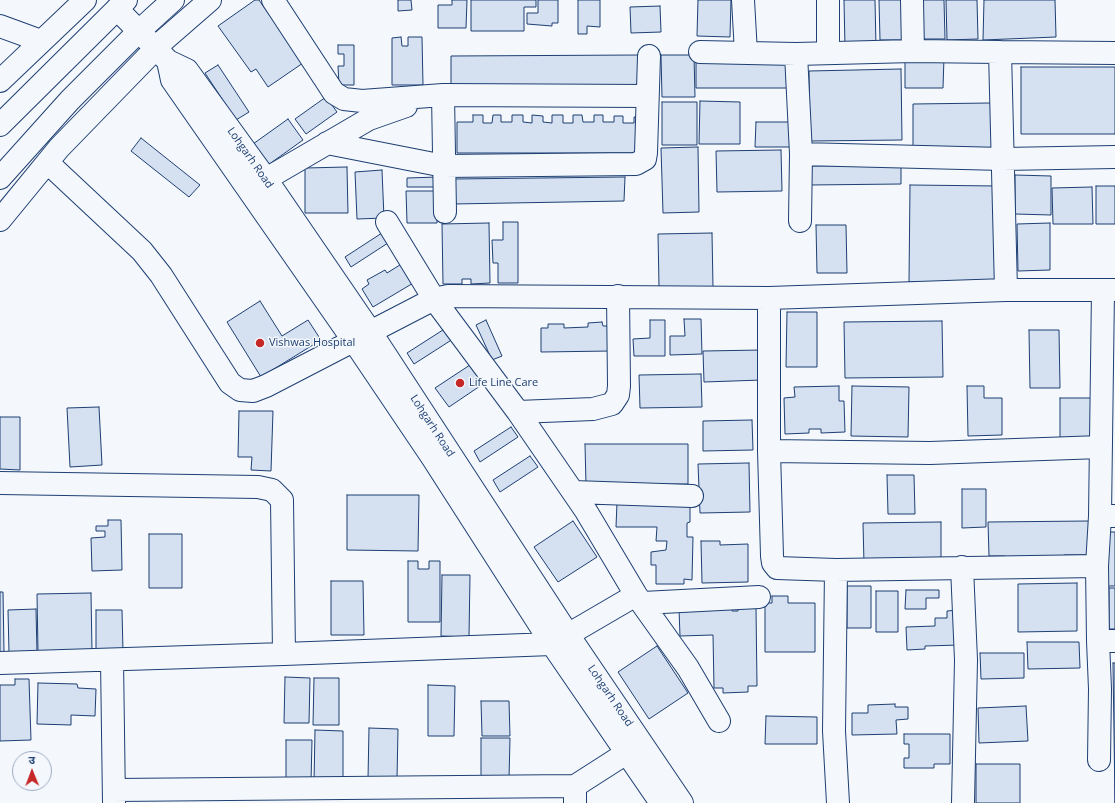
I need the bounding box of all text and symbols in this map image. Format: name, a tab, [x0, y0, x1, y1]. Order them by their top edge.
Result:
street label: Lohgarh Road	[224, 125, 276, 191]
place label: Vishwas Hospital	[269, 336, 355, 350]
marker: Vishwas Hospital	[254, 337, 266, 349]
place label: Life Line Care	[469, 376, 538, 390]
marker: Life Line Care	[454, 377, 466, 389]
street label: Lohgarh Road	[407, 392, 457, 460]
street label: Lohgarh Road	[585, 663, 635, 729]
north arrow	[12, 751, 52, 791]
text: उ	[28, 752, 35, 767]

